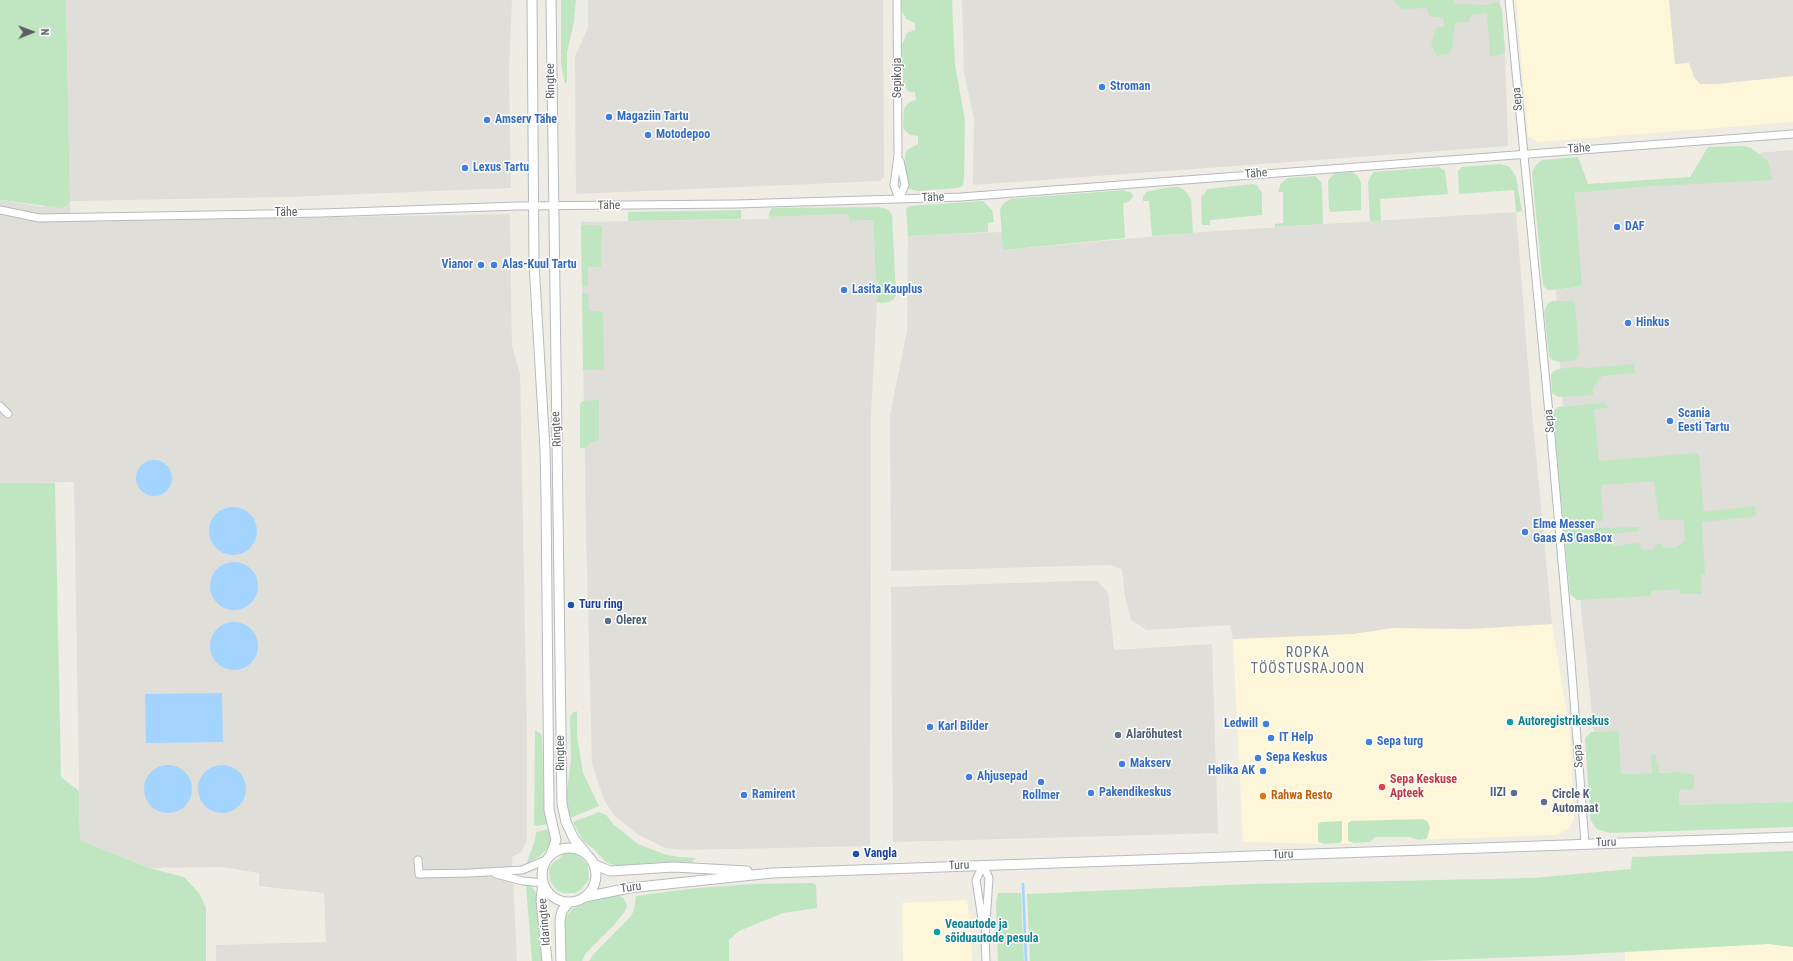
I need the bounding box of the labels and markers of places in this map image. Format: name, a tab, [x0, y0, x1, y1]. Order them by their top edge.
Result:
place label: Stroman	[1110, 80, 1150, 94]
marker: Stroman	[1097, 82, 1107, 92]
place label: Magaziin Tartu	[617, 110, 689, 124]
marker: Magaziin Tartu	[604, 112, 614, 122]
place label: Amserv Tähe	[495, 113, 557, 127]
marker: Amserv Tähe	[482, 115, 492, 125]
place label: Motodepoo	[656, 128, 710, 142]
marker: Motodepoo	[643, 130, 653, 140]
place label: Lexus Tartu	[473, 161, 529, 175]
marker: Lexus Tartu	[460, 163, 470, 173]
place label: DAF	[1625, 220, 1645, 234]
marker: DAF	[1612, 222, 1622, 232]
place label: Vianor	[442, 258, 473, 272]
place label: Alas-Kuul Tartu	[502, 258, 577, 272]
marker: Vianor	[476, 260, 486, 270]
marker: Alas-Kuul Tartu	[489, 260, 499, 270]
place label: Lasita Kauplus	[852, 283, 922, 297]
marker: Lasita Kauplus	[839, 285, 849, 295]
place label: Hinkus	[1636, 316, 1669, 330]
marker: Hinkus	[1623, 318, 1633, 328]
place label: Scania Eesti Tartu	[1678, 407, 1729, 435]
marker: Scania Eesti Tartu	[1665, 416, 1675, 426]
place label: Elme Messer Gaas AS GasBox	[1533, 518, 1612, 546]
marker: Elme Messer Gaas AS GasBox	[1520, 527, 1530, 537]
place label: Turu ring	[579, 598, 623, 612]
marker: Turu ring	[566, 600, 576, 610]
place label: Olerex	[616, 614, 647, 628]
marker: Olerex	[603, 616, 613, 626]
place label: Autoregistrikeskus	[1518, 715, 1609, 729]
place label: Ledwill	[1224, 717, 1258, 731]
marker: Autoregistrikeskus	[1505, 717, 1515, 727]
marker: Ledwill	[1261, 719, 1271, 729]
place label: Karl Bilder	[938, 720, 988, 734]
marker: Karl Bilder	[925, 722, 935, 732]
place label: Alarõhutest	[1126, 728, 1182, 742]
marker: Alarõhutest	[1113, 730, 1123, 740]
place label: IT Help	[1279, 731, 1313, 745]
marker: IT Help	[1266, 733, 1276, 743]
place label: Sepa turg	[1377, 735, 1423, 749]
marker: Sepa turg	[1364, 737, 1374, 747]
place label: Sepa Keskus	[1266, 751, 1327, 765]
marker: Sepa Keskus	[1253, 753, 1263, 763]
place label: Makserv	[1130, 757, 1171, 771]
marker: Makserv	[1117, 759, 1127, 769]
place label: Helika AK	[1208, 764, 1255, 778]
marker: Helika AK	[1258, 766, 1268, 776]
place label: Ahjusepad	[977, 770, 1028, 784]
marker: Ahjusepad	[964, 772, 974, 782]
place label: Sepa Keskuse Apteek	[1390, 773, 1457, 801]
marker: Rollmer	[1036, 777, 1046, 787]
marker: Sepa Keskuse Apteek	[1377, 782, 1387, 792]
place label: Pakendikeskus	[1099, 786, 1172, 800]
place label: IIZI	[1490, 786, 1506, 800]
place label: Ramirent	[752, 788, 795, 802]
marker: Pakendikeskus	[1086, 788, 1096, 798]
marker: IIZI	[1509, 788, 1519, 798]
place label: Circle K Automaat	[1552, 788, 1598, 816]
place label: Rollmer	[1022, 789, 1060, 803]
place label: Rahwa Resto	[1271, 789, 1333, 803]
marker: Ramirent	[739, 790, 749, 800]
marker: Rahwa Resto	[1258, 791, 1268, 801]
marker: Circle K Automaat	[1539, 797, 1549, 807]
place label: Vangla	[864, 847, 897, 861]
marker: Vangla	[851, 849, 861, 859]
place label: Veoautode ja sõiduautode pesula	[945, 918, 1038, 946]
marker: Veoautode ja sõiduautode pesula	[932, 927, 942, 937]

